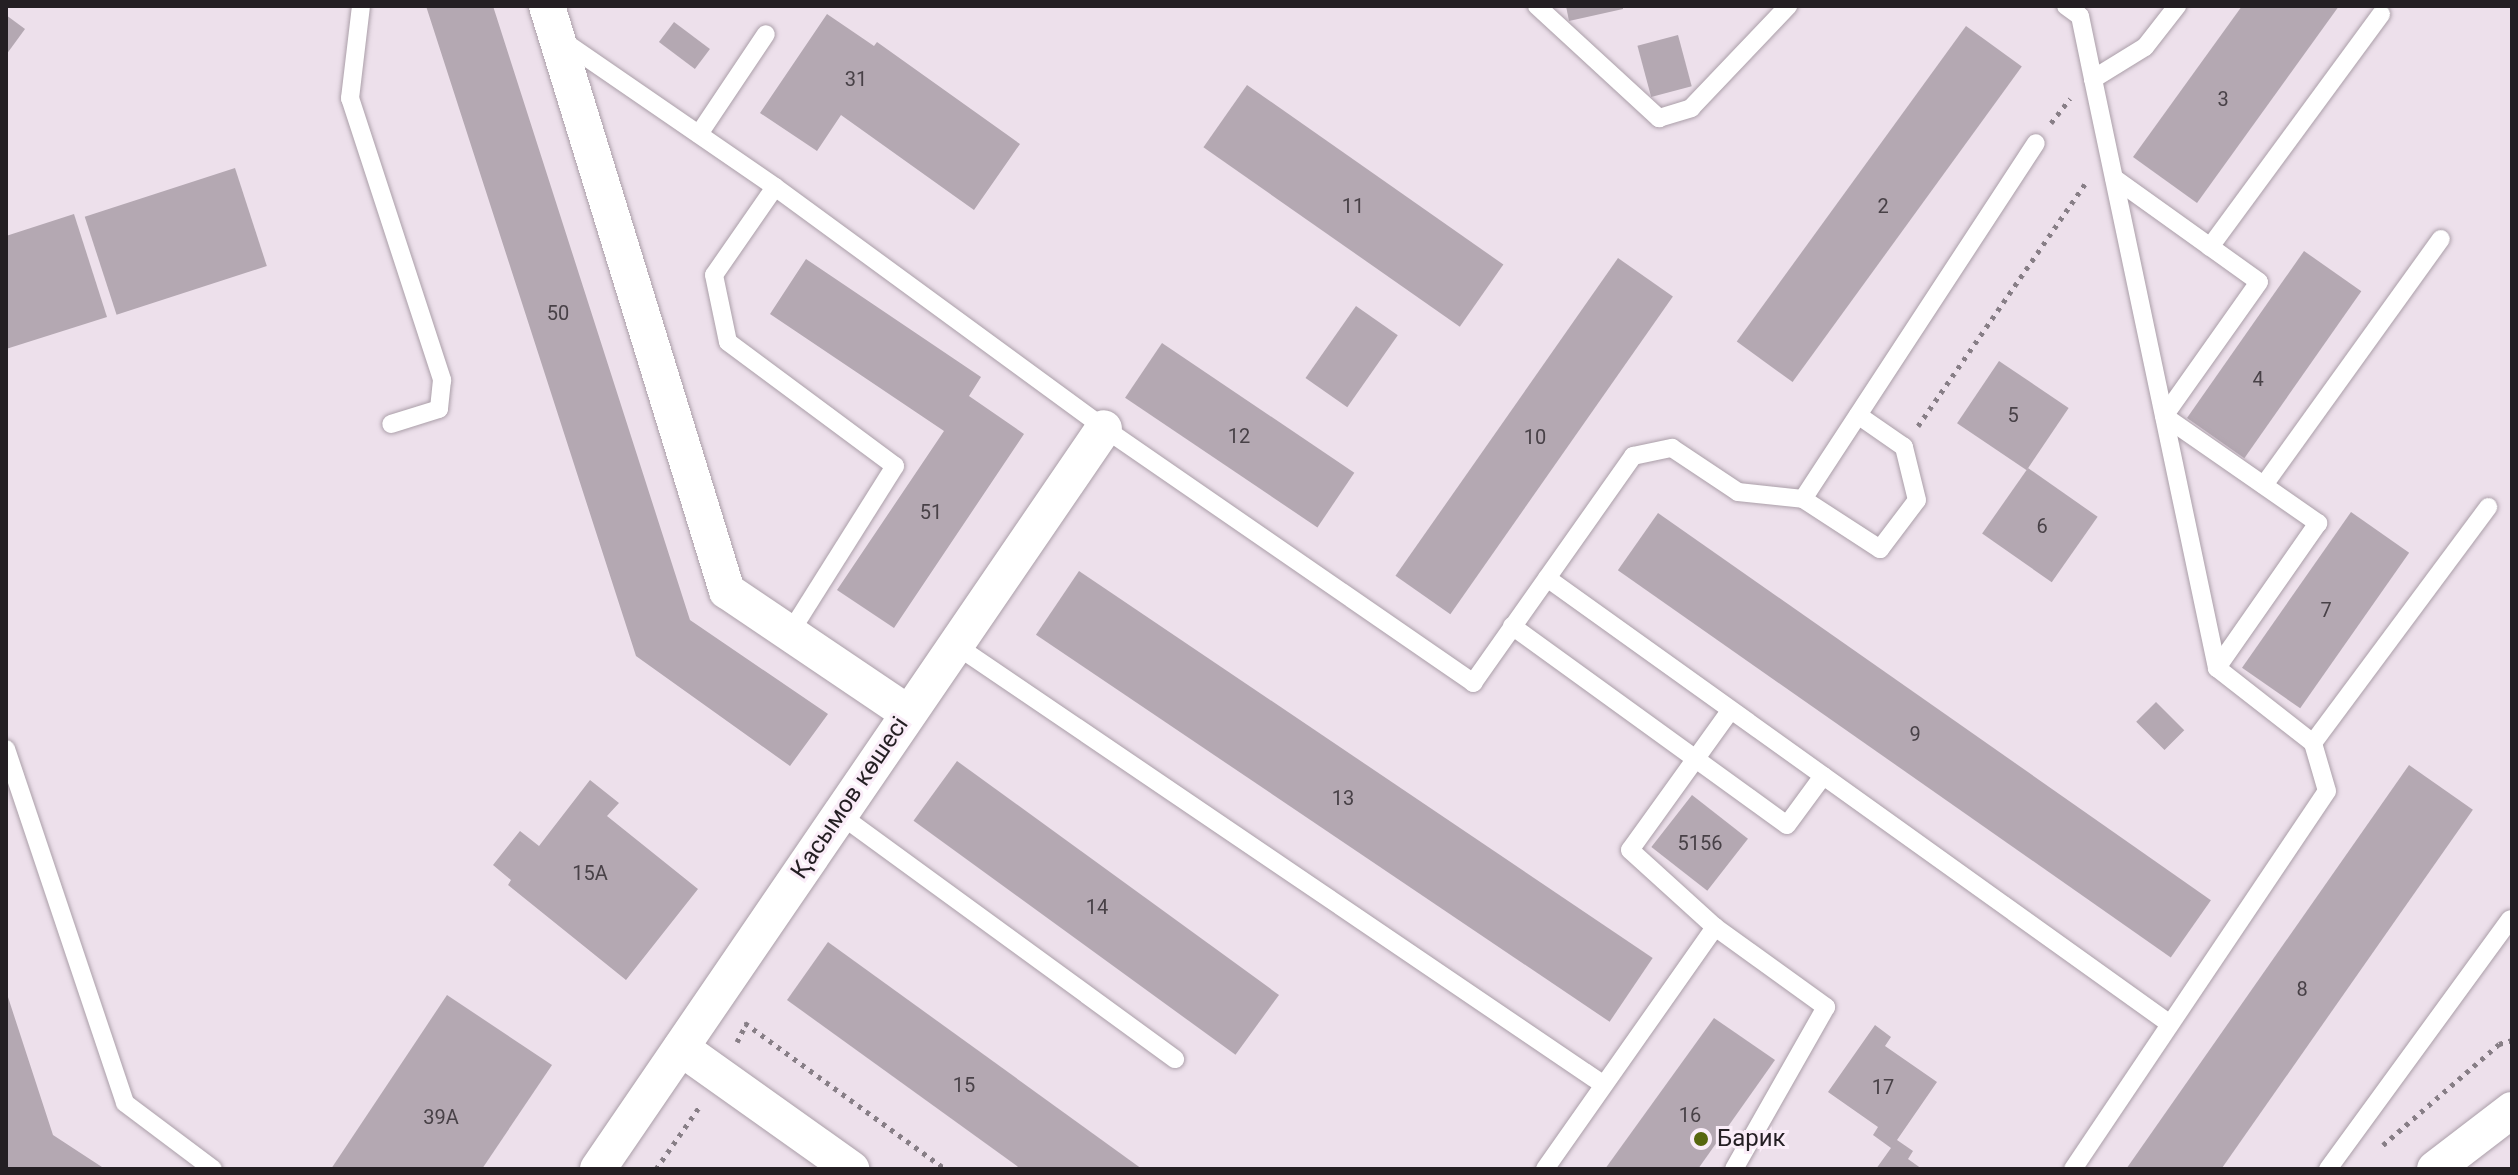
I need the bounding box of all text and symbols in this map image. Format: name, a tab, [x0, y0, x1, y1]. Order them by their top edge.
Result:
house number: 31	[845, 67, 867, 91]
house number: 3	[2217, 87, 2229, 111]
house number: 11	[1342, 194, 1364, 218]
house number: 2	[1877, 194, 1889, 218]
house number: 50	[547, 301, 569, 325]
house number: 4	[2252, 367, 2264, 391]
house number: 5	[2007, 403, 2019, 427]
house number: 12	[1228, 424, 1250, 448]
house number: 10	[1524, 425, 1546, 449]
house number: 51	[920, 500, 942, 524]
house number: 6	[2036, 514, 2048, 538]
house number: 7	[2320, 598, 2332, 622]
street label: Қасымов көшесі	[785, 712, 915, 884]
house number: 9	[1909, 722, 1921, 746]
house number: 13	[1332, 786, 1354, 810]
house number: 5156	[1678, 831, 1722, 855]
house number: 15А	[572, 861, 608, 885]
house number: 14	[1086, 895, 1108, 919]
house number: 8	[2296, 977, 2308, 1001]
house number: 15	[953, 1073, 975, 1097]
house number: 17	[1872, 1075, 1894, 1099]
house number: 16	[1679, 1103, 1701, 1127]
house number: 39А	[423, 1105, 459, 1129]
place label: Барик	[1717, 1125, 1785, 1153]
marker: Барик	[1692, 1130, 1710, 1148]

